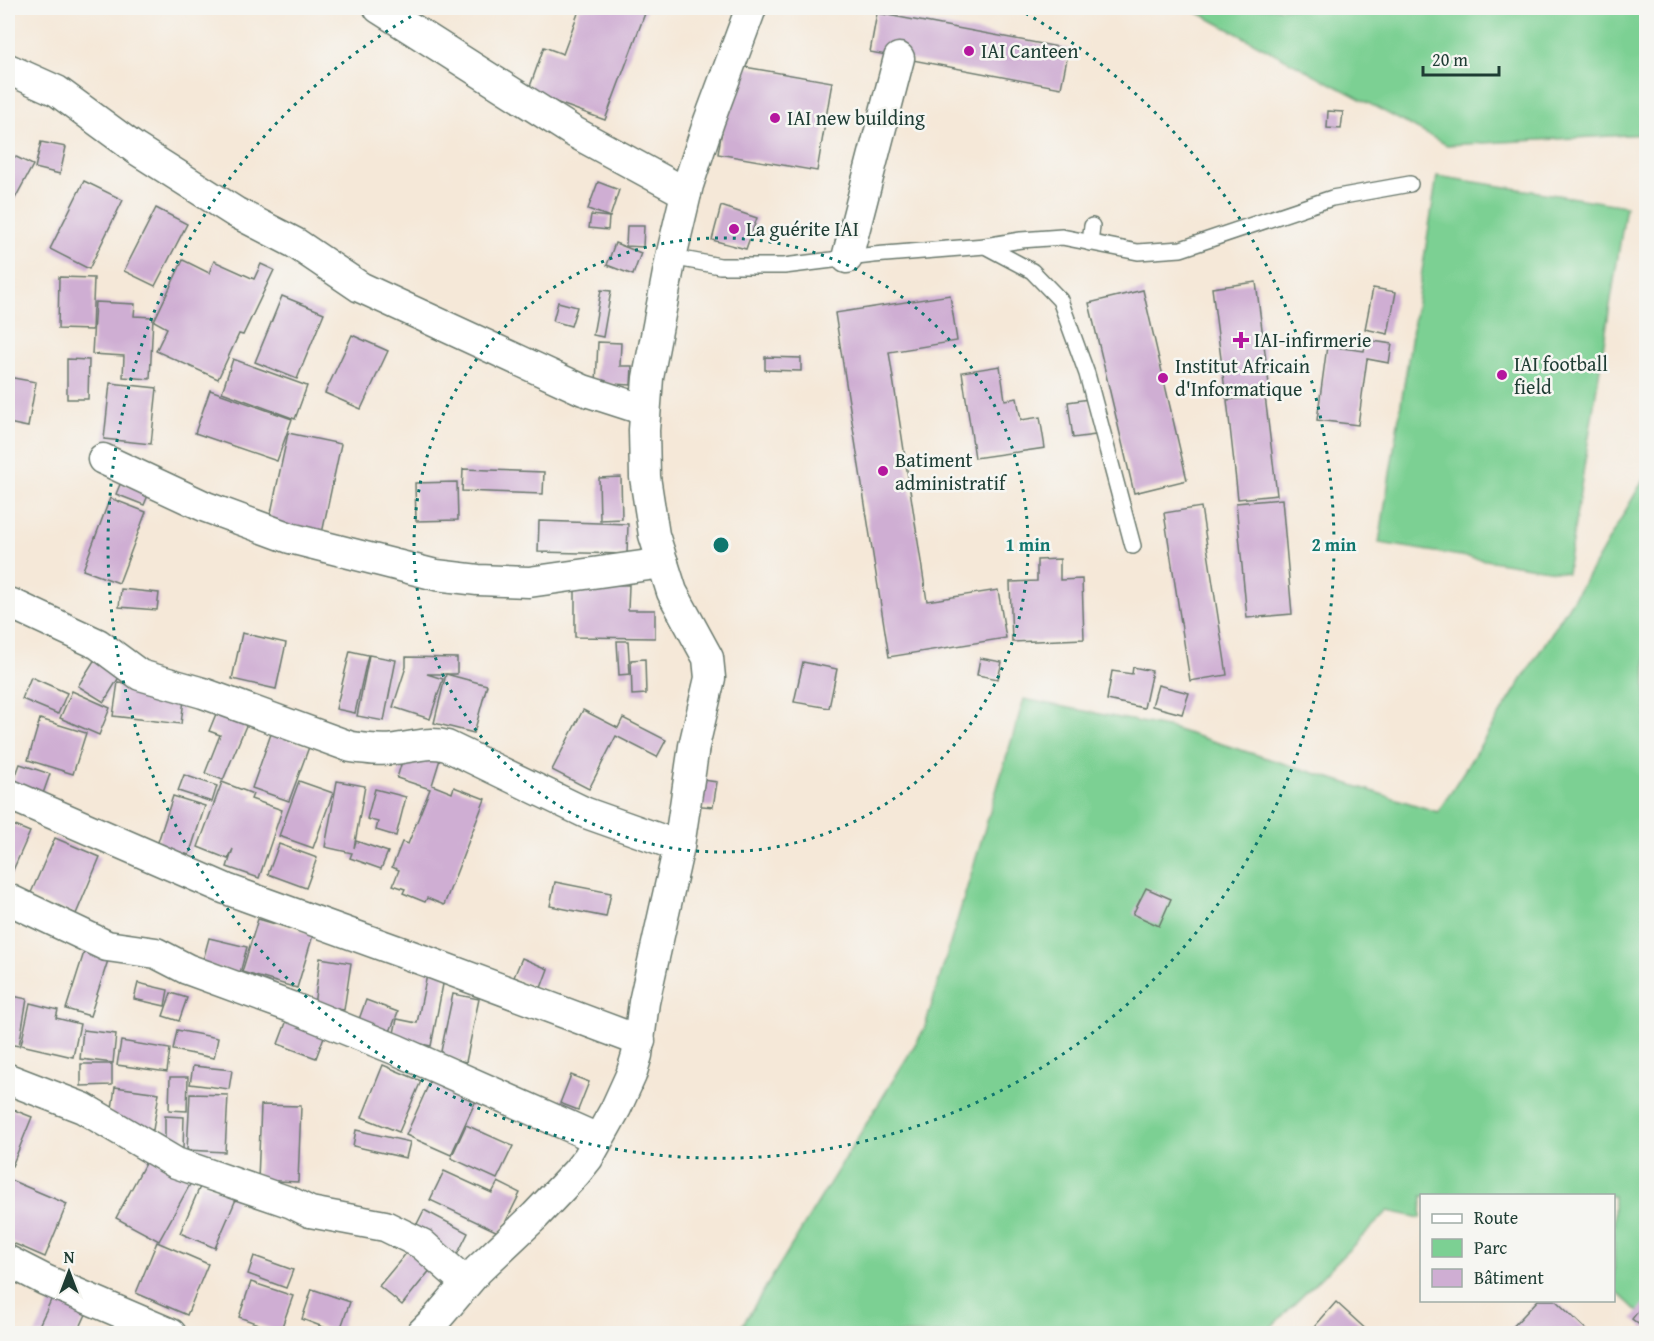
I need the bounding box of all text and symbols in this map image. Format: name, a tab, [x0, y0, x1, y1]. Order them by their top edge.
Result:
place label: IAI Canteen	[981, 36, 1078, 65]
scale bar	[1423, 39, 1500, 77]
marker: IAI Canteen	[962, 44, 976, 58]
text: 20 m	[1432, 46, 1468, 73]
place label: IAI new building	[787, 103, 925, 132]
marker: IAI new building	[768, 111, 782, 125]
place label: La guérite IAI	[746, 214, 859, 243]
marker: La guérite IAI	[727, 222, 741, 236]
place label: IAI-infirmerie	[1254, 325, 1371, 354]
marker: IAI-infirmerie	[1232, 331, 1250, 349]
place label: IAI football field	[1514, 349, 1608, 401]
place label: Institut Africain d'Informatique	[1175, 351, 1310, 403]
marker: IAI football field	[1495, 368, 1509, 382]
marker: Institut Africain d'Informatique	[1156, 371, 1170, 385]
place label: Batiment administratif	[895, 445, 1008, 497]
marker: Batiment administratif	[876, 464, 890, 478]
text: 1 min	[1006, 531, 1051, 558]
text: 2 min	[1312, 531, 1357, 558]
centre of rings	[711, 535, 731, 555]
legend	[1420, 1194, 1615, 1302]
text: Route	[1474, 1204, 1518, 1231]
text: Parc	[1474, 1234, 1507, 1261]
north arrow	[39, 1242, 99, 1302]
text: N	[64, 1245, 75, 1269]
text: Bâtiment	[1474, 1264, 1544, 1291]

